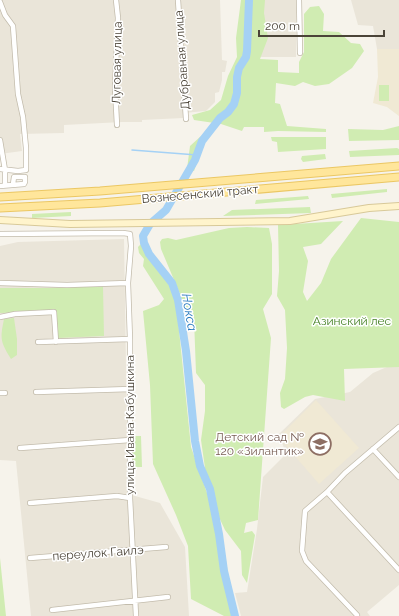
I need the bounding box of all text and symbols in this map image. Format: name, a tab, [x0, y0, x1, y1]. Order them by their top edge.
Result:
street label: Дубравная улица	[172, 10, 192, 110]
scale bar	[259, 12, 384, 38]
text: 200 m	[265, 19, 300, 33]
street label: Луговая улица	[109, 21, 125, 105]
street label: Вознесенский тракт	[141, 182, 259, 206]
water label: Нокса	[179, 292, 200, 332]
park label: Азинский лес	[313, 314, 392, 328]
street label: улица Ивана Кабушкина	[123, 355, 137, 495]
place label: Детский сад № 120 «Зилантик»	[215, 430, 304, 458]
school or university icon: Детский сад № 120 «Зилантик»	[307, 431, 333, 457]
street label: переулок Гаилэ	[52, 543, 144, 563]

